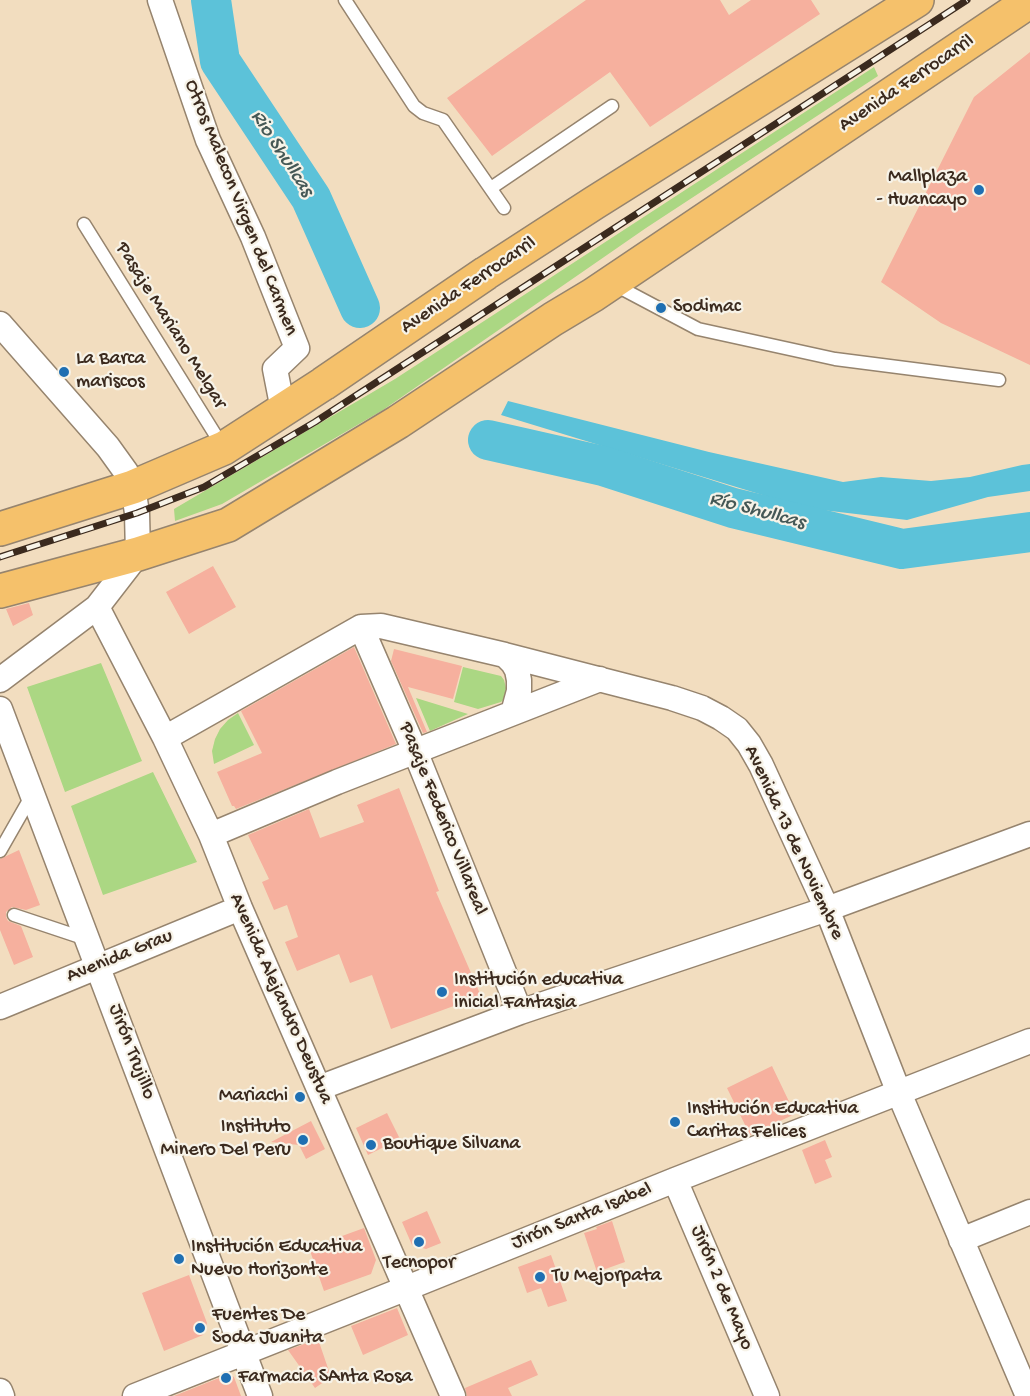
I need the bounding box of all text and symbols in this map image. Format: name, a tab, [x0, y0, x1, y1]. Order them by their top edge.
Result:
street label: Avenida Ferrocarril	[835, 30, 979, 138]
street label: Otros Malecon Virgen del Carmen	[178, 77, 302, 339]
water label: Rio Shullcas	[244, 106, 318, 202]
place label: Mallplaza - Huancayo	[876, 166, 967, 213]
marker: Mallplaza - Huancayo	[972, 183, 986, 197]
street label: Avenida Ferrocarril	[397, 232, 541, 340]
street label: Pasaje Mariano Melgar	[109, 238, 231, 414]
place label: Sodimac	[673, 296, 741, 320]
marker: Sodimac	[654, 301, 668, 315]
place label: La Barca mariscos	[76, 348, 145, 395]
marker: La Barca mariscos	[57, 365, 71, 379]
water label: Río Shullcas	[706, 487, 808, 537]
street label: Pasaje Federico Villareal	[392, 719, 492, 919]
street label: Avenida 13 de Noviembre	[737, 742, 849, 944]
street label: Avenida Alejandro Deustua	[223, 890, 337, 1108]
street label: Avenida Grau	[63, 925, 177, 989]
place label: Institución educativa inicial Fantasia	[454, 969, 623, 1016]
marker: Institución educativa inicial Fantasia	[435, 985, 449, 999]
street label: Jirón Trujillo	[102, 1001, 160, 1103]
place label: Mariachi	[219, 1085, 288, 1109]
marker: Mariachi	[293, 1090, 307, 1104]
place label: Institución Educativa Caritas Felices	[687, 1098, 858, 1145]
marker: Institución Educativa Caritas Felices	[668, 1115, 682, 1129]
place label: Instituto Minero Del Peru	[160, 1116, 291, 1163]
marker: Instituto Minero Del Peru	[296, 1133, 310, 1147]
place label: Boutique Silvana	[383, 1133, 520, 1157]
marker: Boutique Silvana	[364, 1138, 378, 1152]
street label: Jirón Santa Isabel	[508, 1178, 656, 1256]
street label: Jirón 2 de Mayo	[684, 1222, 758, 1354]
marker: Tecnopor	[412, 1235, 426, 1249]
place label: Institución Educativa Nuevo Horizonte	[191, 1236, 362, 1283]
marker: Institución Educativa Nuevo Horizonte	[172, 1252, 186, 1266]
place label: Tecnopor	[383, 1252, 455, 1276]
place label: Tu Mejorpata	[552, 1265, 662, 1289]
marker: Tu Mejorpata	[533, 1270, 547, 1284]
place label: Fuentes De Soda Juanita	[212, 1304, 323, 1351]
marker: Fuentes De Soda Juanita	[193, 1321, 207, 1335]
place label: Farmacia SAnta Rosa	[238, 1366, 413, 1390]
marker: Farmacia SAnta Rosa	[219, 1371, 233, 1385]

